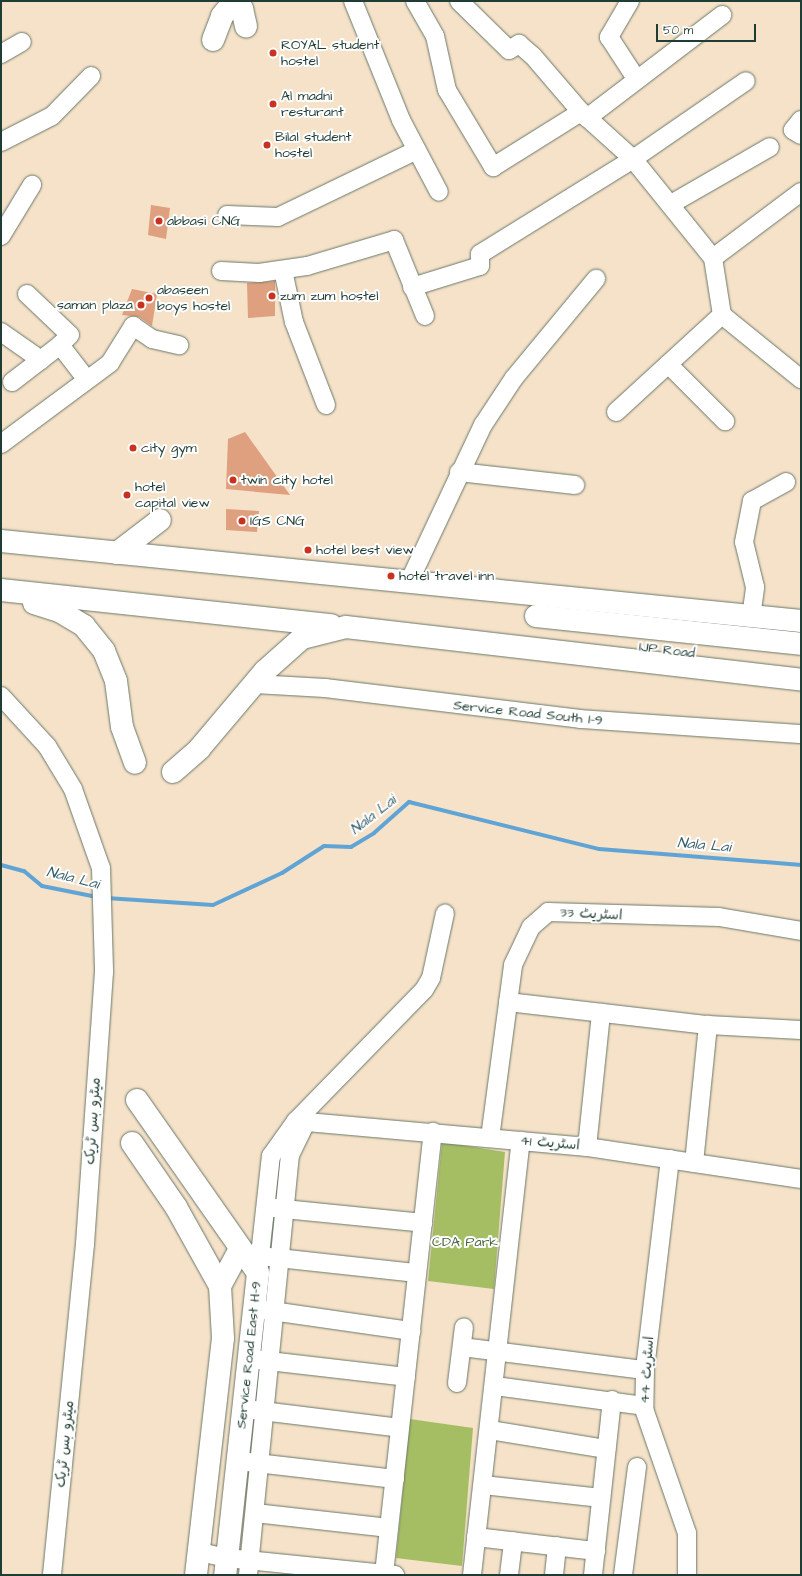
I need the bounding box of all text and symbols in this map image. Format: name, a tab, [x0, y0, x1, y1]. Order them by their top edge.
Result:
scale bar	[658, 16, 758, 42]
text: 50 m	[663, 22, 693, 39]
place label: ROYAL student hostel	[281, 37, 379, 70]
marker: ROYAL student hostel	[268, 48, 278, 58]
place label: Al madni resturant	[281, 88, 344, 120]
marker: Al madni resturant	[268, 99, 278, 109]
place label: Bilal student hostel	[275, 129, 351, 162]
marker: Bilal student hostel	[262, 140, 272, 150]
place label: abbasi CNG	[167, 213, 240, 229]
marker: abbasi CNG	[154, 216, 164, 226]
place label: abaseen boys hostel	[157, 282, 230, 314]
place label: zum zum hostel	[280, 288, 378, 304]
marker: zum zum hostel	[267, 291, 277, 301]
marker: abaseen boys hostel	[144, 293, 154, 303]
place label: saman plaza	[57, 297, 133, 313]
marker: saman plaza	[136, 300, 146, 310]
place label: city gym	[141, 440, 197, 456]
marker: city gym	[128, 443, 138, 453]
place label: twin city hotel	[241, 472, 333, 488]
marker: twin city hotel	[228, 475, 238, 485]
place label: hotel capital view	[135, 479, 210, 512]
marker: hotel capital view	[122, 490, 132, 500]
place label: IGS CNG	[250, 513, 305, 529]
marker: IGS CNG	[237, 516, 247, 526]
place label: hotel best view	[316, 542, 414, 558]
marker: hotel best view	[303, 545, 313, 555]
place label: hotel travel inn	[399, 568, 494, 584]
marker: hotel travel inn	[386, 571, 396, 581]
street label: IJP Road	[638, 638, 696, 662]
street label: Service Road South I-9	[452, 697, 604, 729]
water label: Nala Lai	[346, 791, 400, 839]
water label: Nala Lai	[677, 834, 731, 856]
water label: Nala Lai	[45, 863, 101, 893]
street label: اسٹریٹ 33	[559, 904, 623, 924]
street label: میٹرو بس ٹریک	[82, 1077, 104, 1165]
street label: اسٹریٹ 41	[520, 1132, 580, 1154]
park label: CDA Park	[432, 1234, 498, 1250]
street label: Service Road East H-9	[233, 1281, 265, 1429]
street label: اسٹریٹ 44	[636, 1336, 658, 1404]
street label: میٹرو بس ٹریک	[52, 1400, 78, 1488]

